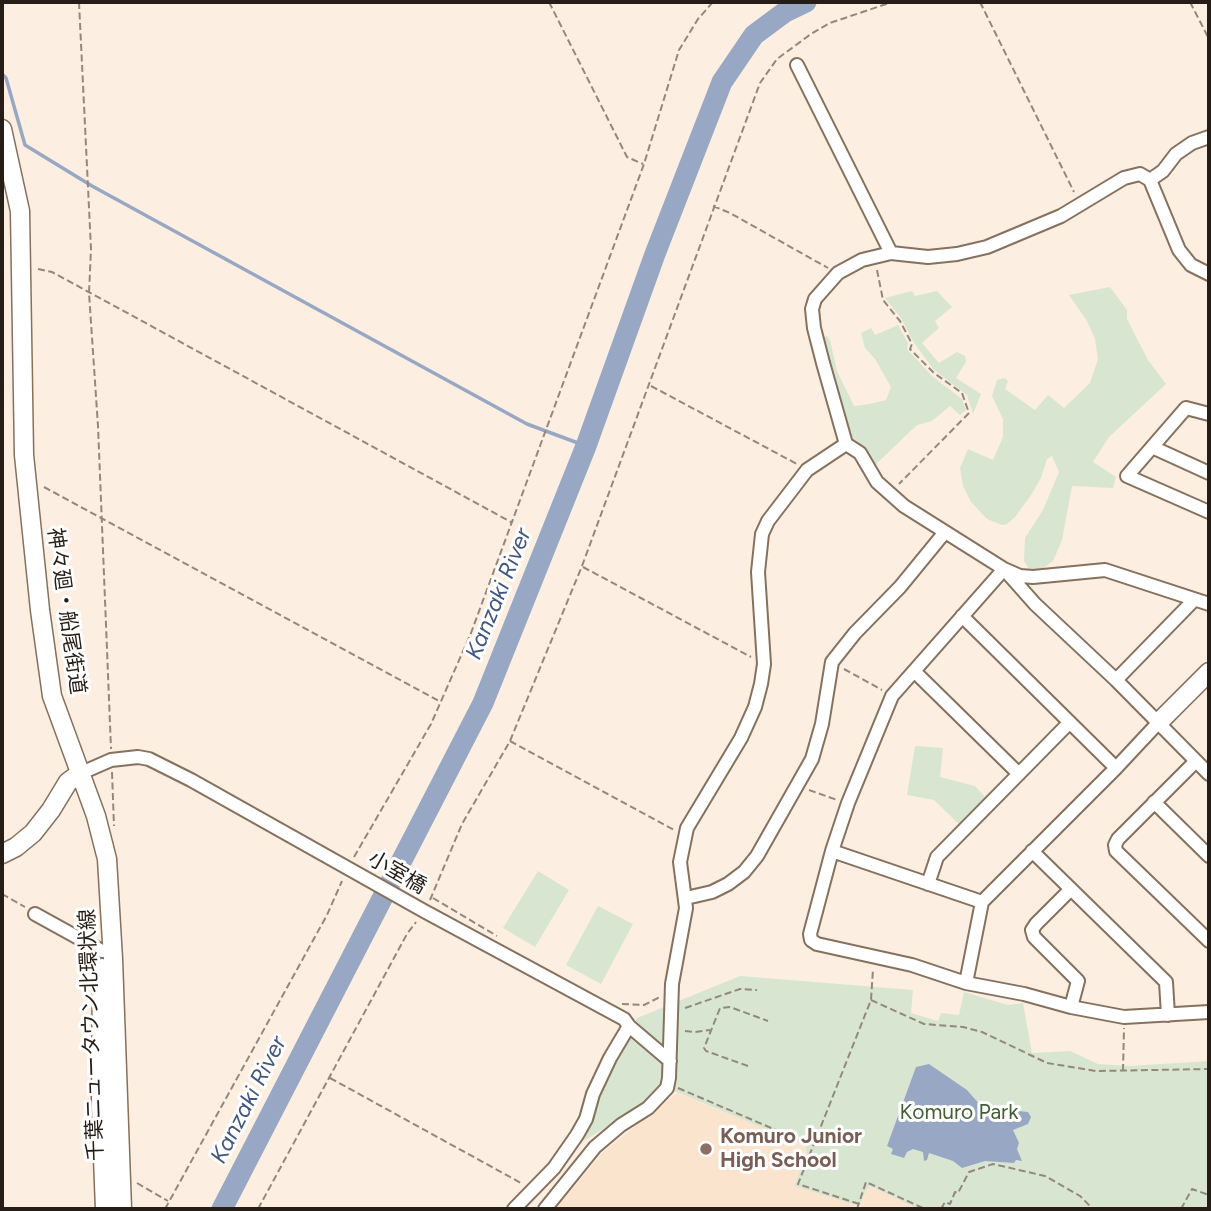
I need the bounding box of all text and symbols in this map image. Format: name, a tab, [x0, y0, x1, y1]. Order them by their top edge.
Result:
water label: Kanzaki River	[460, 524, 538, 664]
street label: 神々廻・船尾街道	[42, 526, 90, 696]
street label: 小室橋	[363, 846, 431, 900]
street label: 千葉ニュータウン北環状線	[75, 909, 109, 1161]
water label: Kanzaki River	[205, 1032, 293, 1168]
park label: Komuro Park	[900, 1100, 1018, 1126]
place label: Komuro Junior High School	[720, 1124, 862, 1174]
marker: Komuro Junior High School	[698, 1141, 714, 1157]

